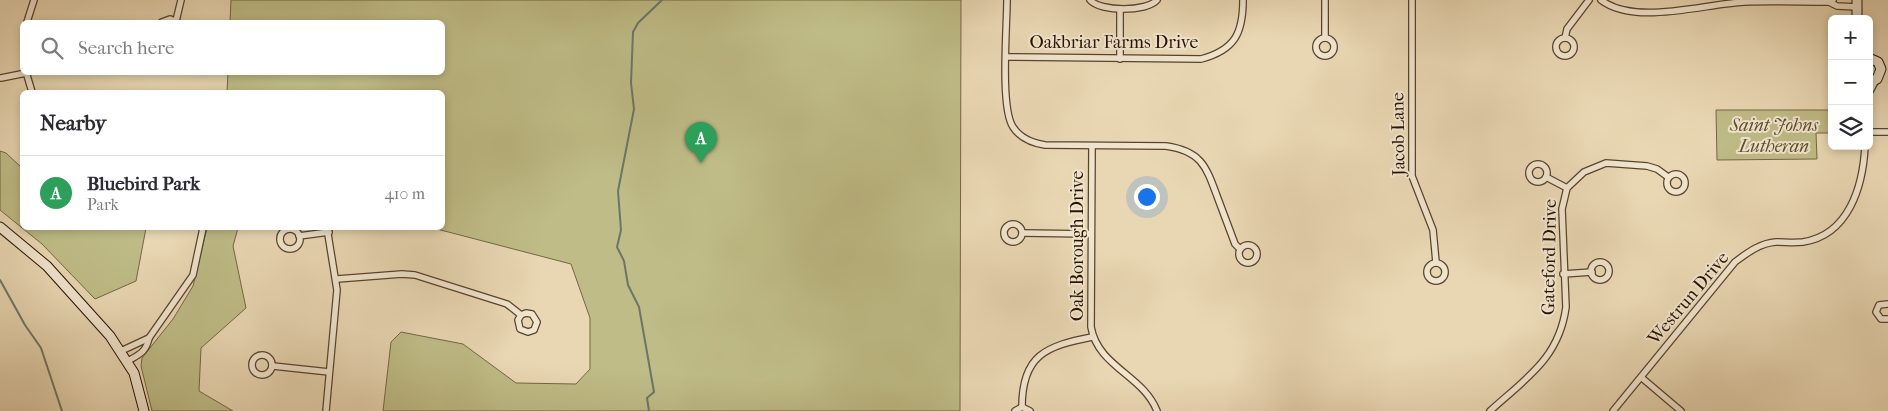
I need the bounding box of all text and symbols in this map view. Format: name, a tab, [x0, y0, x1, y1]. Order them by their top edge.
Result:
map controls	[1828, 15, 1873, 150]
button: +	[1828, 15, 1873, 60]
search box	[20, 20, 445, 75]
street label: Oakbriar Farms Drive	[1030, 32, 1199, 53]
icon: search	[38, 34, 66, 62]
text: Search here	[78, 37, 174, 59]
button: −	[1828, 60, 1873, 105]
street label: Jacob Lane	[1387, 92, 1410, 178]
button: layers	[1828, 105, 1873, 150]
text: Nearby	[40, 111, 106, 135]
park label: Saint Johns Lutheran	[1729, 115, 1818, 157]
pin: A	[685, 122, 717, 163]
street label: Oak Borough Drive	[1067, 171, 1088, 321]
text: Bluebird Park	[87, 173, 200, 195]
text: A	[51, 184, 61, 203]
text: 410 m	[384, 184, 425, 203]
your location	[1134, 184, 1160, 210]
text: Park	[87, 195, 119, 214]
street label: Gateford Drive	[1538, 199, 1561, 315]
street label: Westrun Drive	[1643, 248, 1733, 350]

